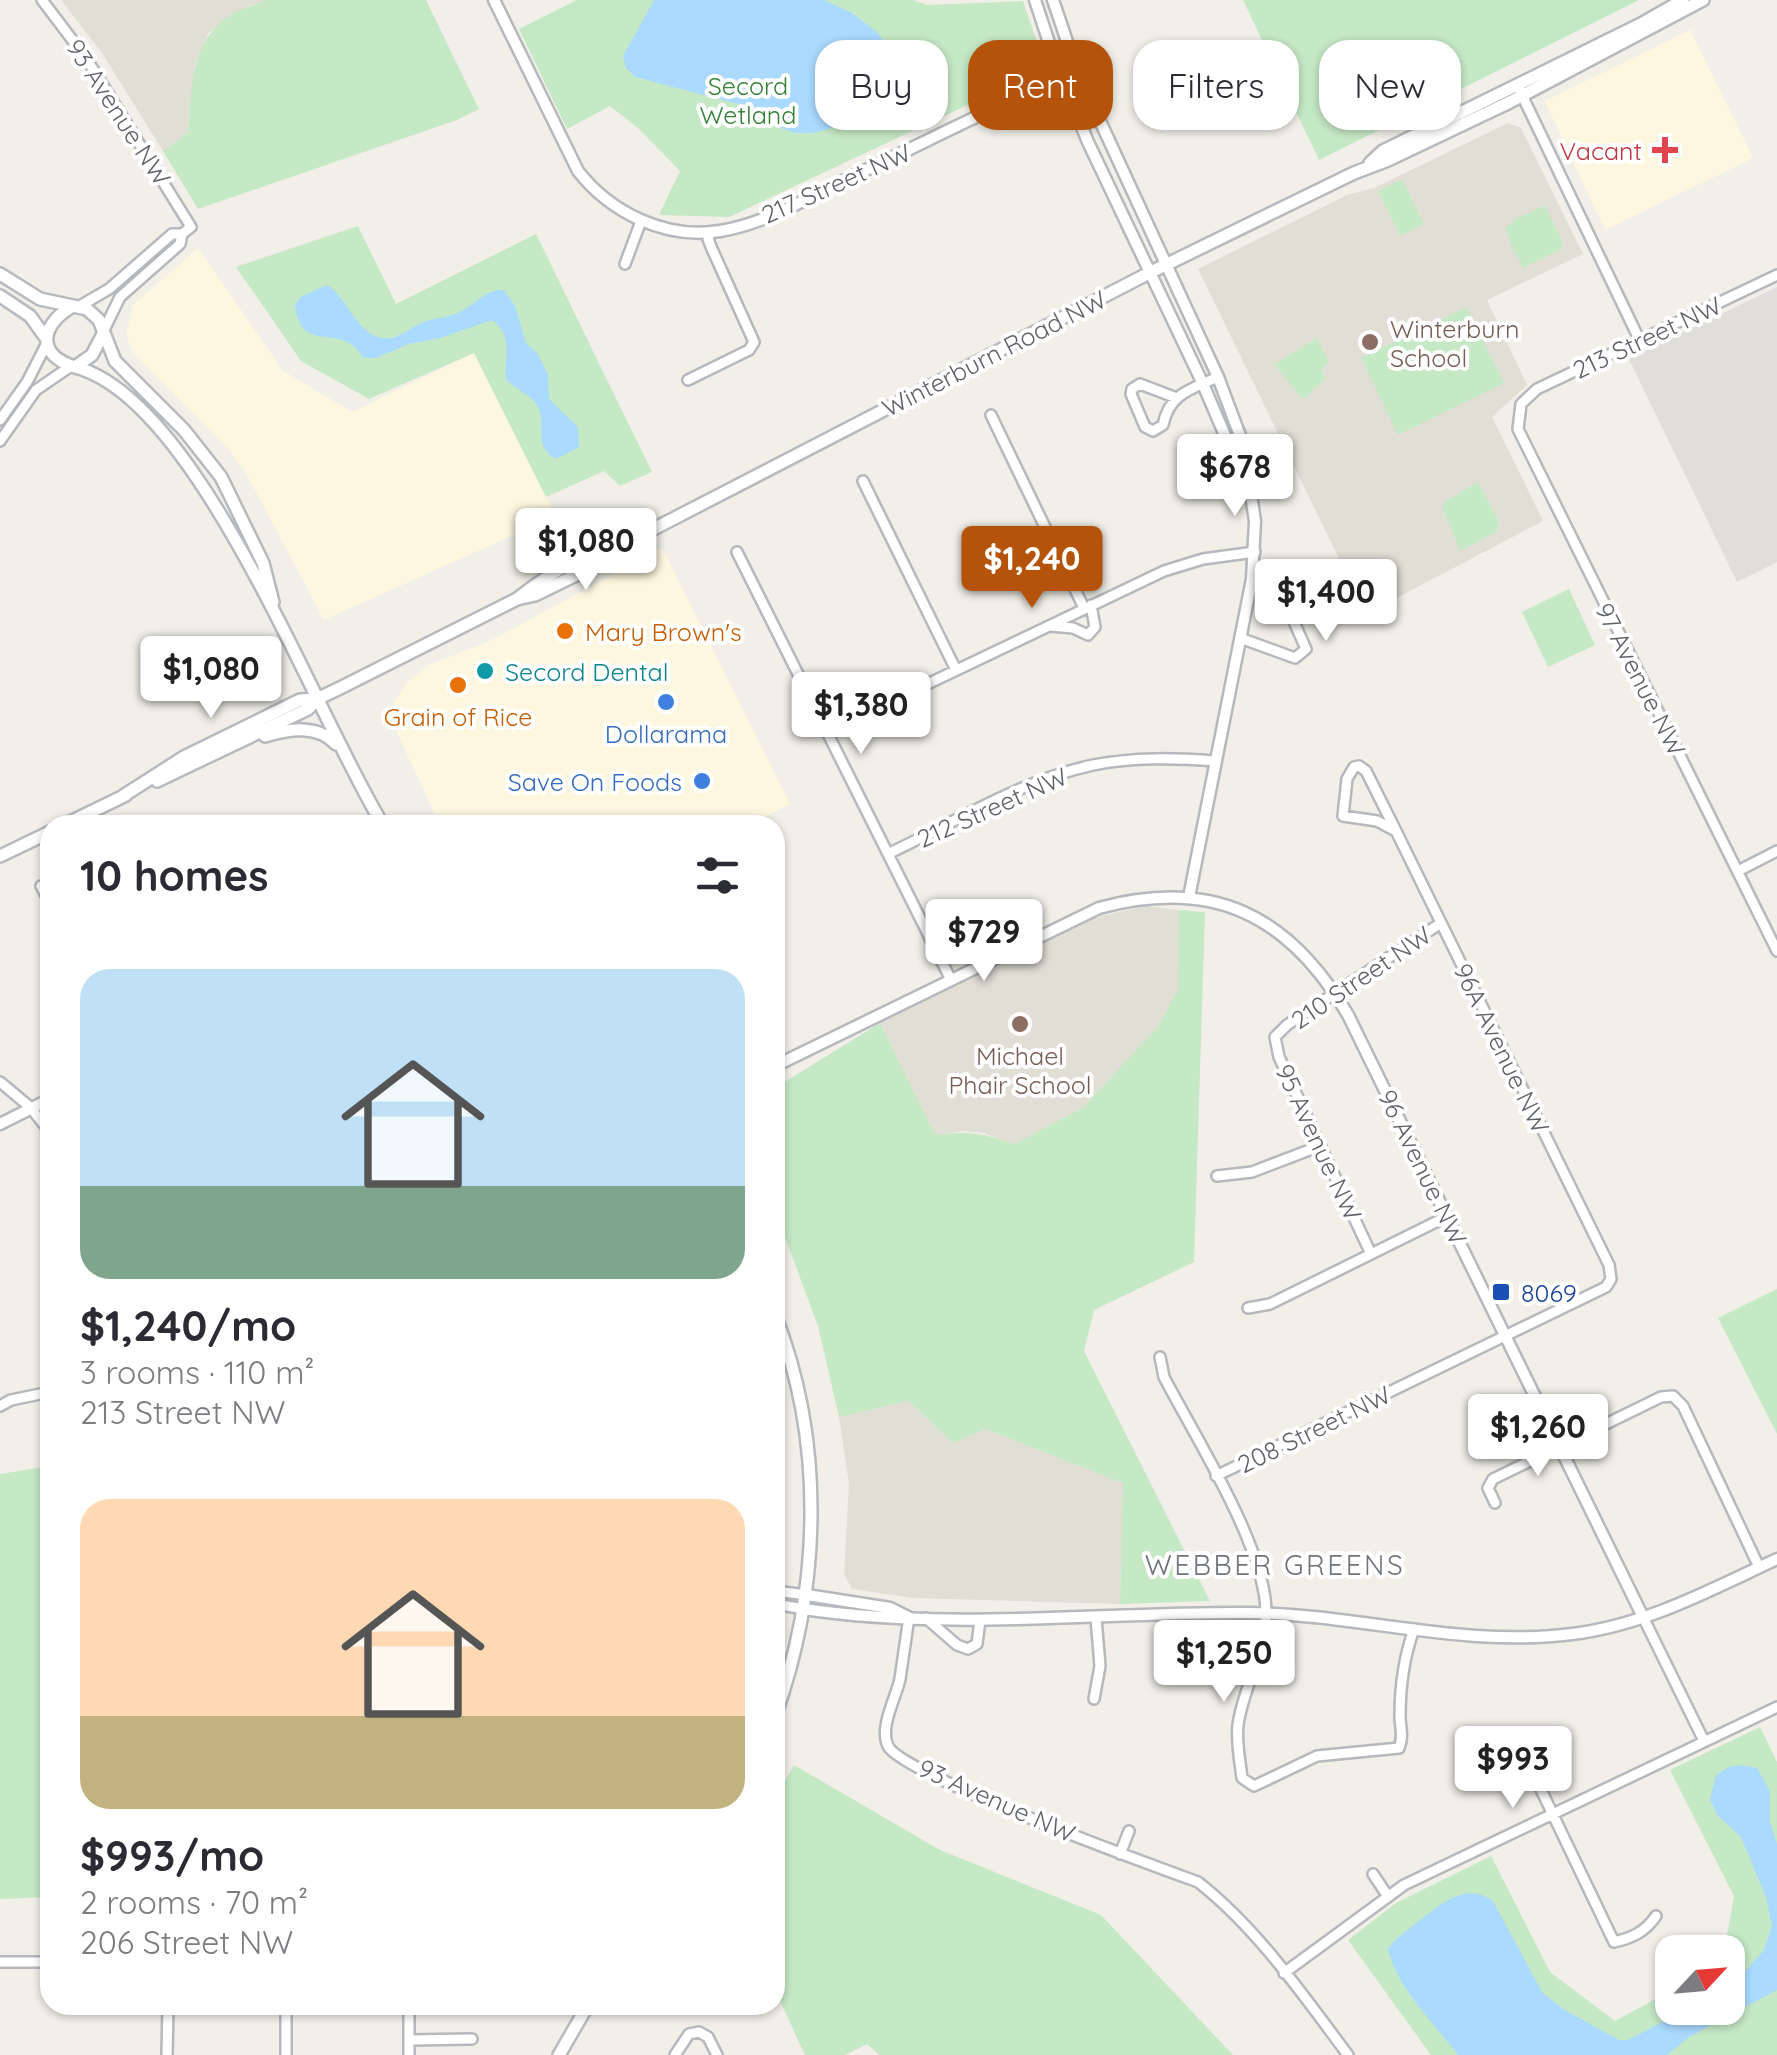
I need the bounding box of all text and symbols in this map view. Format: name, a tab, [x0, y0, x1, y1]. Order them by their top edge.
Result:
street label: 93 Avenue NW	[60, 33, 178, 191]
chip: Buy	[815, 40, 948, 130]
chip: Rent	[968, 40, 1113, 130]
chip: Filters	[1133, 40, 1299, 130]
chip: New	[1319, 40, 1461, 130]
park label: Secord Wetland	[700, 70, 796, 130]
place label: Vacant	[1560, 135, 1642, 166]
street label: 217 Street NW	[756, 136, 916, 230]
marker: Vacant	[1652, 137, 1678, 163]
street label: Winterburn Road NW	[877, 283, 1111, 423]
street label: 213 Street NW	[1568, 289, 1726, 385]
place label: Winterburn School	[1390, 313, 1520, 373]
marker: Winterburn School	[1359, 331, 1381, 353]
pin: $678	[1176, 434, 1294, 519]
text: $678	[1199, 446, 1271, 486]
pin: $1,080	[505, 508, 667, 593]
text: $1,080	[537, 520, 635, 560]
pin: $1,240	[951, 526, 1113, 611]
text: $1,240	[983, 538, 1081, 578]
pin: $1,400	[1245, 559, 1407, 644]
text: $1,400	[1277, 571, 1375, 611]
street label: 97 Avenue NW	[1589, 597, 1693, 761]
place label: Mary Brown's	[585, 616, 742, 647]
marker: Mary Brown's	[554, 620, 576, 642]
pin: $1,080	[130, 636, 292, 721]
text: $1,080	[162, 648, 260, 688]
place label: Secord Dental	[505, 656, 668, 687]
marker: Secord Dental	[474, 660, 496, 682]
pin: $1,380	[780, 672, 942, 757]
marker: Grain of Rice	[447, 674, 469, 696]
text: $1,380	[814, 684, 908, 724]
marker: Dollarama	[655, 691, 677, 713]
place label: Grain of Rice	[384, 701, 532, 732]
place label: Dollarama	[605, 718, 727, 749]
street label: 212 Street NW	[912, 760, 1072, 854]
place label: Save On Foods	[508, 766, 682, 797]
marker: Save On Foods	[691, 770, 713, 792]
icon: filters	[690, 848, 745, 903]
text: 10 homes	[80, 849, 268, 902]
pin: $729	[925, 899, 1043, 984]
text: $729	[947, 911, 1021, 951]
street label: 210 Street NW	[1285, 919, 1437, 1035]
street label: 96A Avenue NW	[1448, 958, 1556, 1138]
marker: Michael Phair School	[1009, 1013, 1031, 1035]
icon: home	[323, 1034, 503, 1214]
place label: Michael Phair School	[948, 1040, 1092, 1100]
street label: 95 Avenue NW	[1269, 1059, 1369, 1225]
street label: 96 Avenue NW	[1372, 1084, 1474, 1250]
place label: 8069	[1521, 1277, 1577, 1308]
marker: 8069	[1490, 1281, 1512, 1303]
text: $1,240/mo	[80, 1299, 296, 1352]
text: 3 rooms · 110 m²	[80, 1352, 314, 1392]
street label: 208 Street NW	[1232, 1379, 1396, 1479]
text: 213 Street NW	[80, 1392, 285, 1432]
pin: $1,260	[1457, 1394, 1619, 1479]
text: $1,260	[1490, 1406, 1586, 1446]
district label: WEBBER GREENS	[1145, 1547, 1405, 1582]
icon: home	[323, 1564, 503, 1744]
pin: $1,250	[1143, 1620, 1305, 1705]
text: $1,250	[1176, 1632, 1272, 1672]
pin: $993	[1454, 1726, 1572, 1811]
text: $993	[1477, 1738, 1549, 1778]
street label: 93 Avenue NW	[914, 1752, 1080, 1848]
text: $993/mo	[80, 1829, 264, 1882]
text: 2 rooms · 70 m²	[80, 1882, 308, 1922]
text: 206 Street NW	[80, 1922, 293, 1962]
north arrow	[1655, 1935, 1745, 2025]
map controls	[1655, 1935, 1745, 2025]

